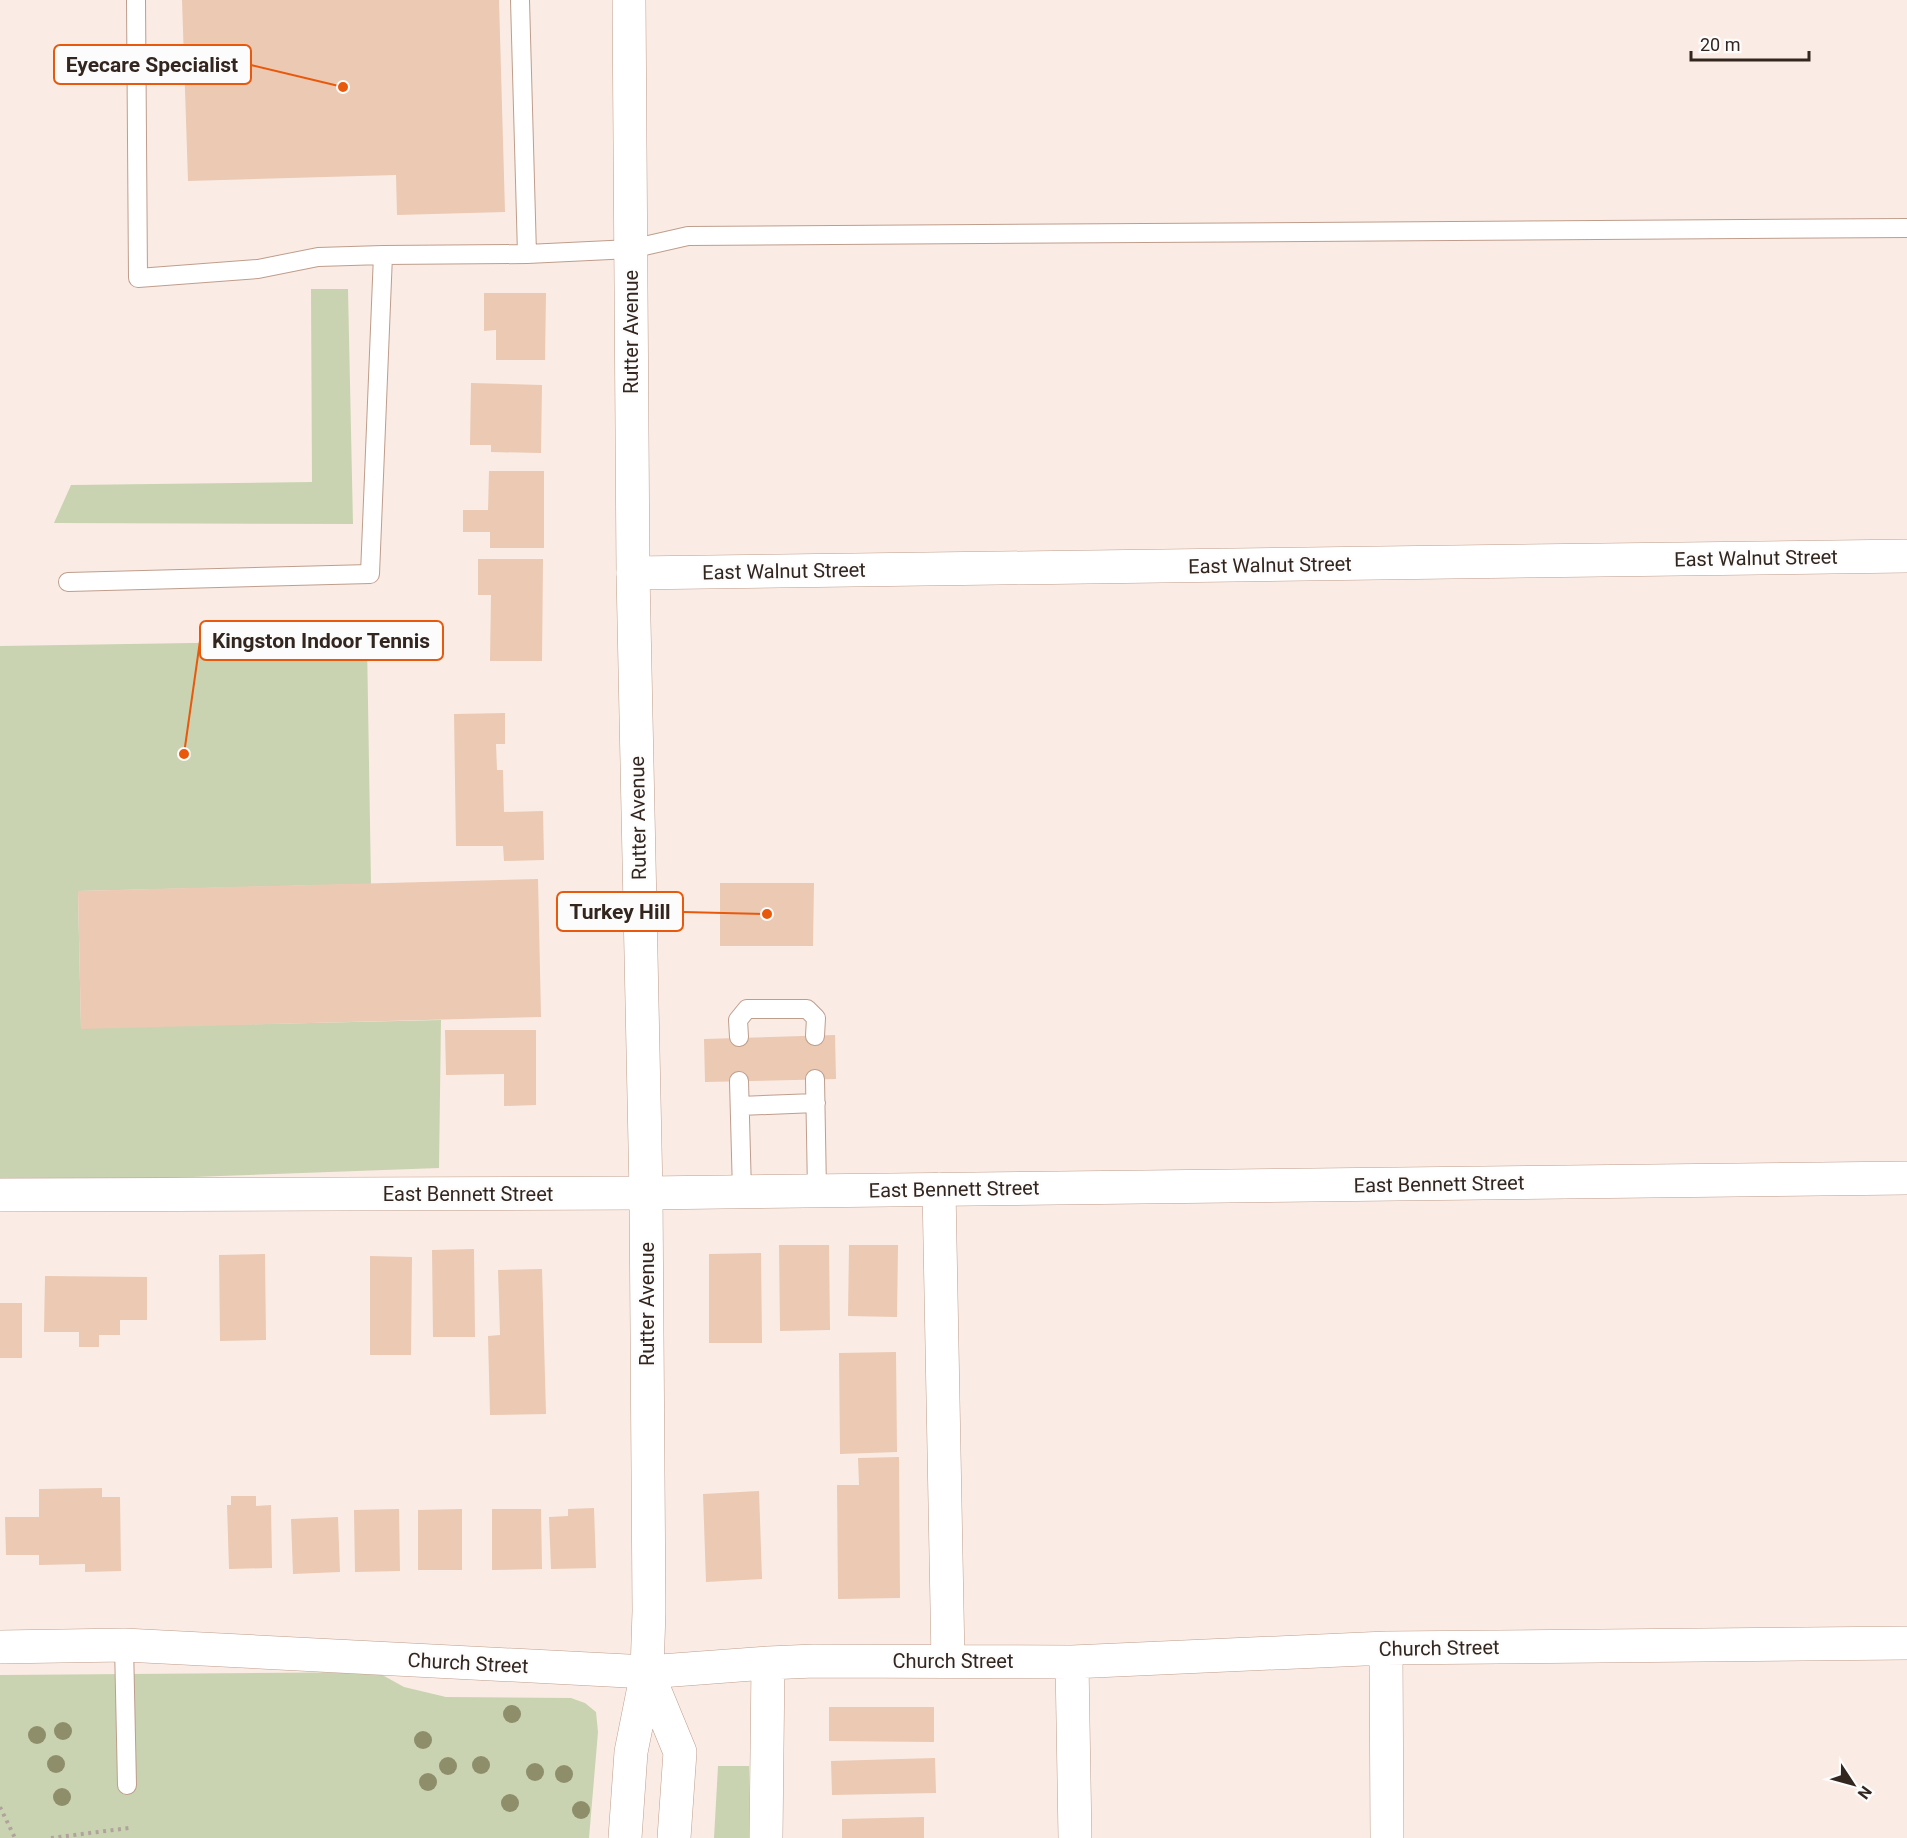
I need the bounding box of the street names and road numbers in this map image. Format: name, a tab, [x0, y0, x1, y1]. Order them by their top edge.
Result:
street label: Rutter Avenue	[619, 270, 643, 394]
street label: East Walnut Street	[1674, 545, 1838, 571]
street label: East Walnut Street	[1188, 552, 1352, 578]
street label: East Walnut Street	[702, 558, 866, 584]
street label: Rutter Avenue	[625, 756, 651, 880]
street label: East Bennett Street	[1353, 1171, 1525, 1197]
street label: East Bennett Street	[868, 1176, 1040, 1202]
street label: East Bennett Street	[383, 1182, 553, 1206]
street label: Rutter Avenue	[635, 1242, 659, 1366]
street label: Church Street	[1378, 1635, 1500, 1661]
street label: Church Street	[407, 1648, 529, 1678]
street label: Church Street	[893, 1649, 1013, 1673]

